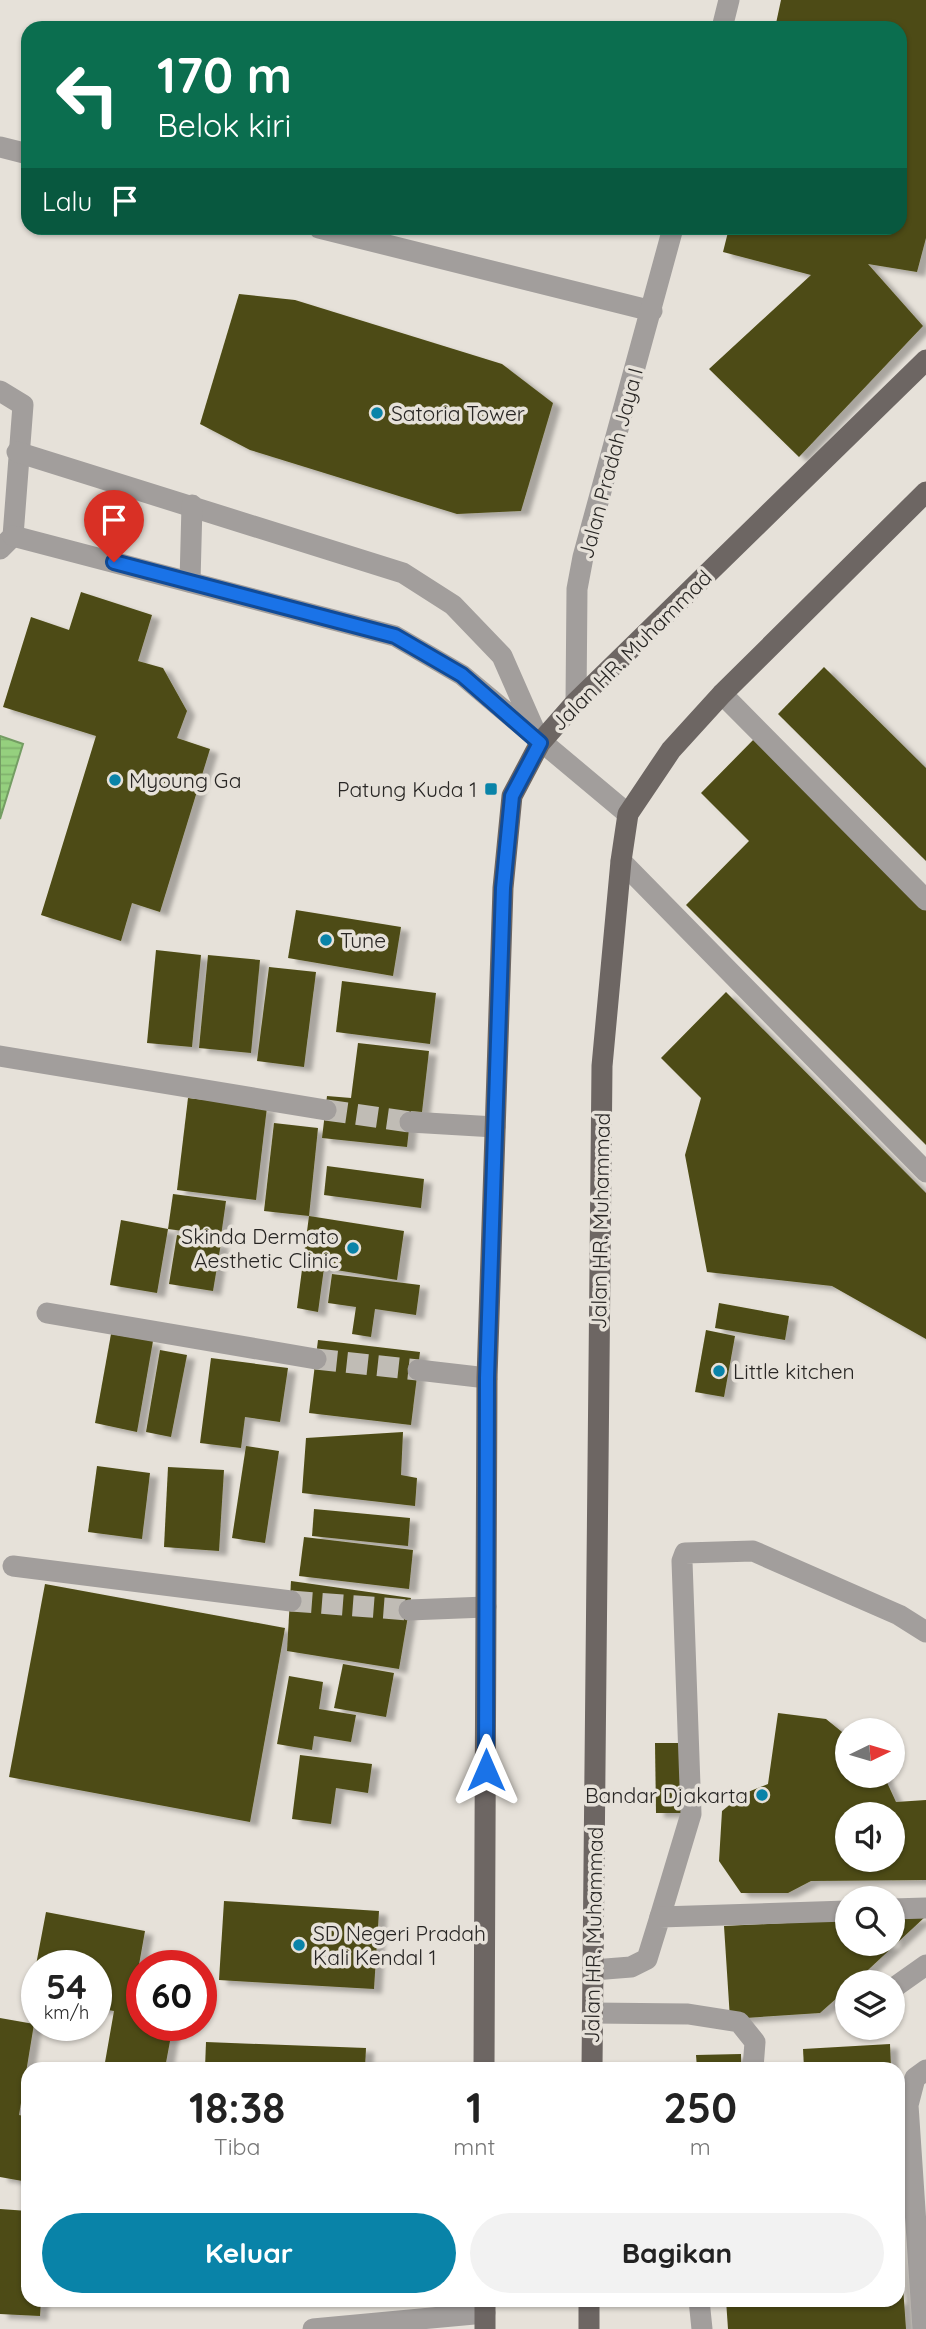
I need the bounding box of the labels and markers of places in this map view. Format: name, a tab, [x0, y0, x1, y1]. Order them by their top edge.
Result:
place label: Satoria Tower	[391, 400, 525, 426]
marker: Satoria Tower	[369, 405, 385, 421]
pin	[84, 490, 144, 562]
place label: Myoung Ga	[129, 767, 241, 793]
marker: Myoung Ga	[107, 772, 123, 788]
place label: Patung Kuda 1	[337, 776, 477, 802]
marker: Patung Kuda 1	[483, 781, 499, 797]
place label: Tune	[340, 927, 386, 953]
marker: Tune	[318, 932, 334, 948]
place label: Skinda Dermato Aesthetic Clinic	[181, 1223, 339, 1273]
marker: Skinda Dermato Aesthetic Clinic	[345, 1240, 361, 1256]
place label: Little kitchen	[733, 1358, 855, 1384]
marker: Little kitchen	[711, 1363, 727, 1379]
place label: Bandar Djakarta	[585, 1782, 748, 1808]
marker: Bandar Djakarta	[754, 1787, 770, 1803]
place label: SD Negeri Pradah Kali Kendal 1	[313, 1920, 486, 1970]
marker: SD Negeri Pradah Kali Kendal 1	[291, 1937, 307, 1953]

